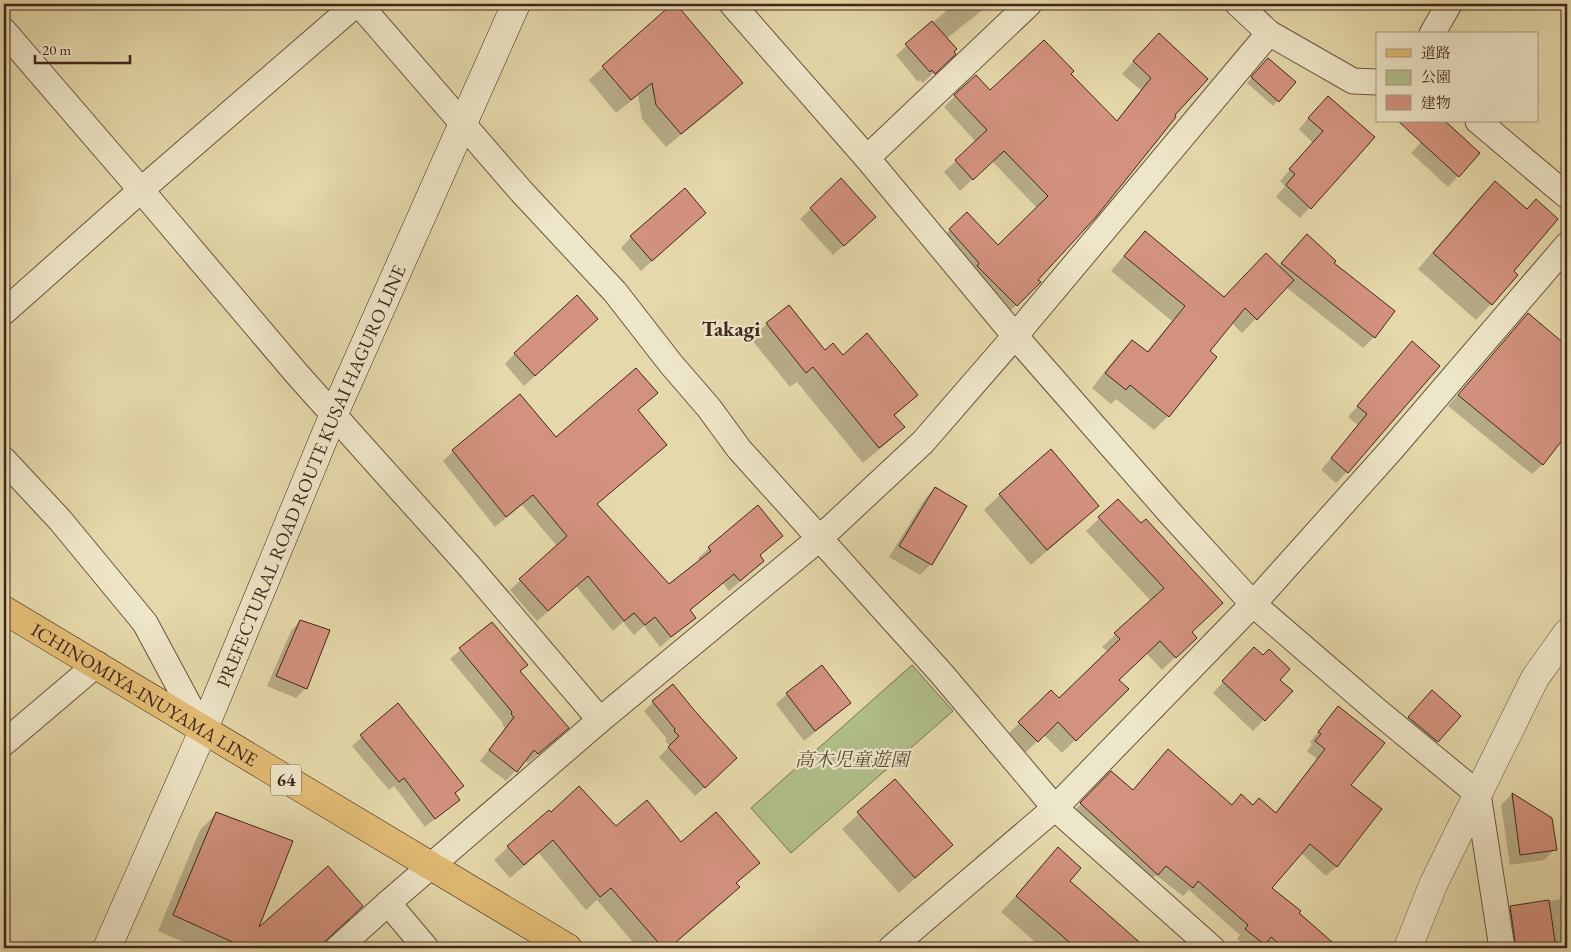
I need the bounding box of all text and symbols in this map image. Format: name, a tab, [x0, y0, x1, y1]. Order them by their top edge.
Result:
scale bar	[35, 32, 130, 64]
legend	[1376, 32, 1538, 122]
text: 20 m	[42, 40, 71, 59]
text: 道路	[1421, 43, 1451, 62]
text: 公園	[1421, 67, 1451, 86]
text: 建物	[1421, 93, 1451, 112]
street label: PREFECTURAL ROAD ROUTE KUSAI HAGURO LINE	[210, 261, 412, 691]
district label: Takagi	[702, 315, 760, 342]
street label: ICHINOMIYA-INUYAMA LINE	[27, 617, 262, 772]
park label: 高木児童遊園	[795, 747, 912, 772]
road number: 64	[271, 764, 301, 796]

